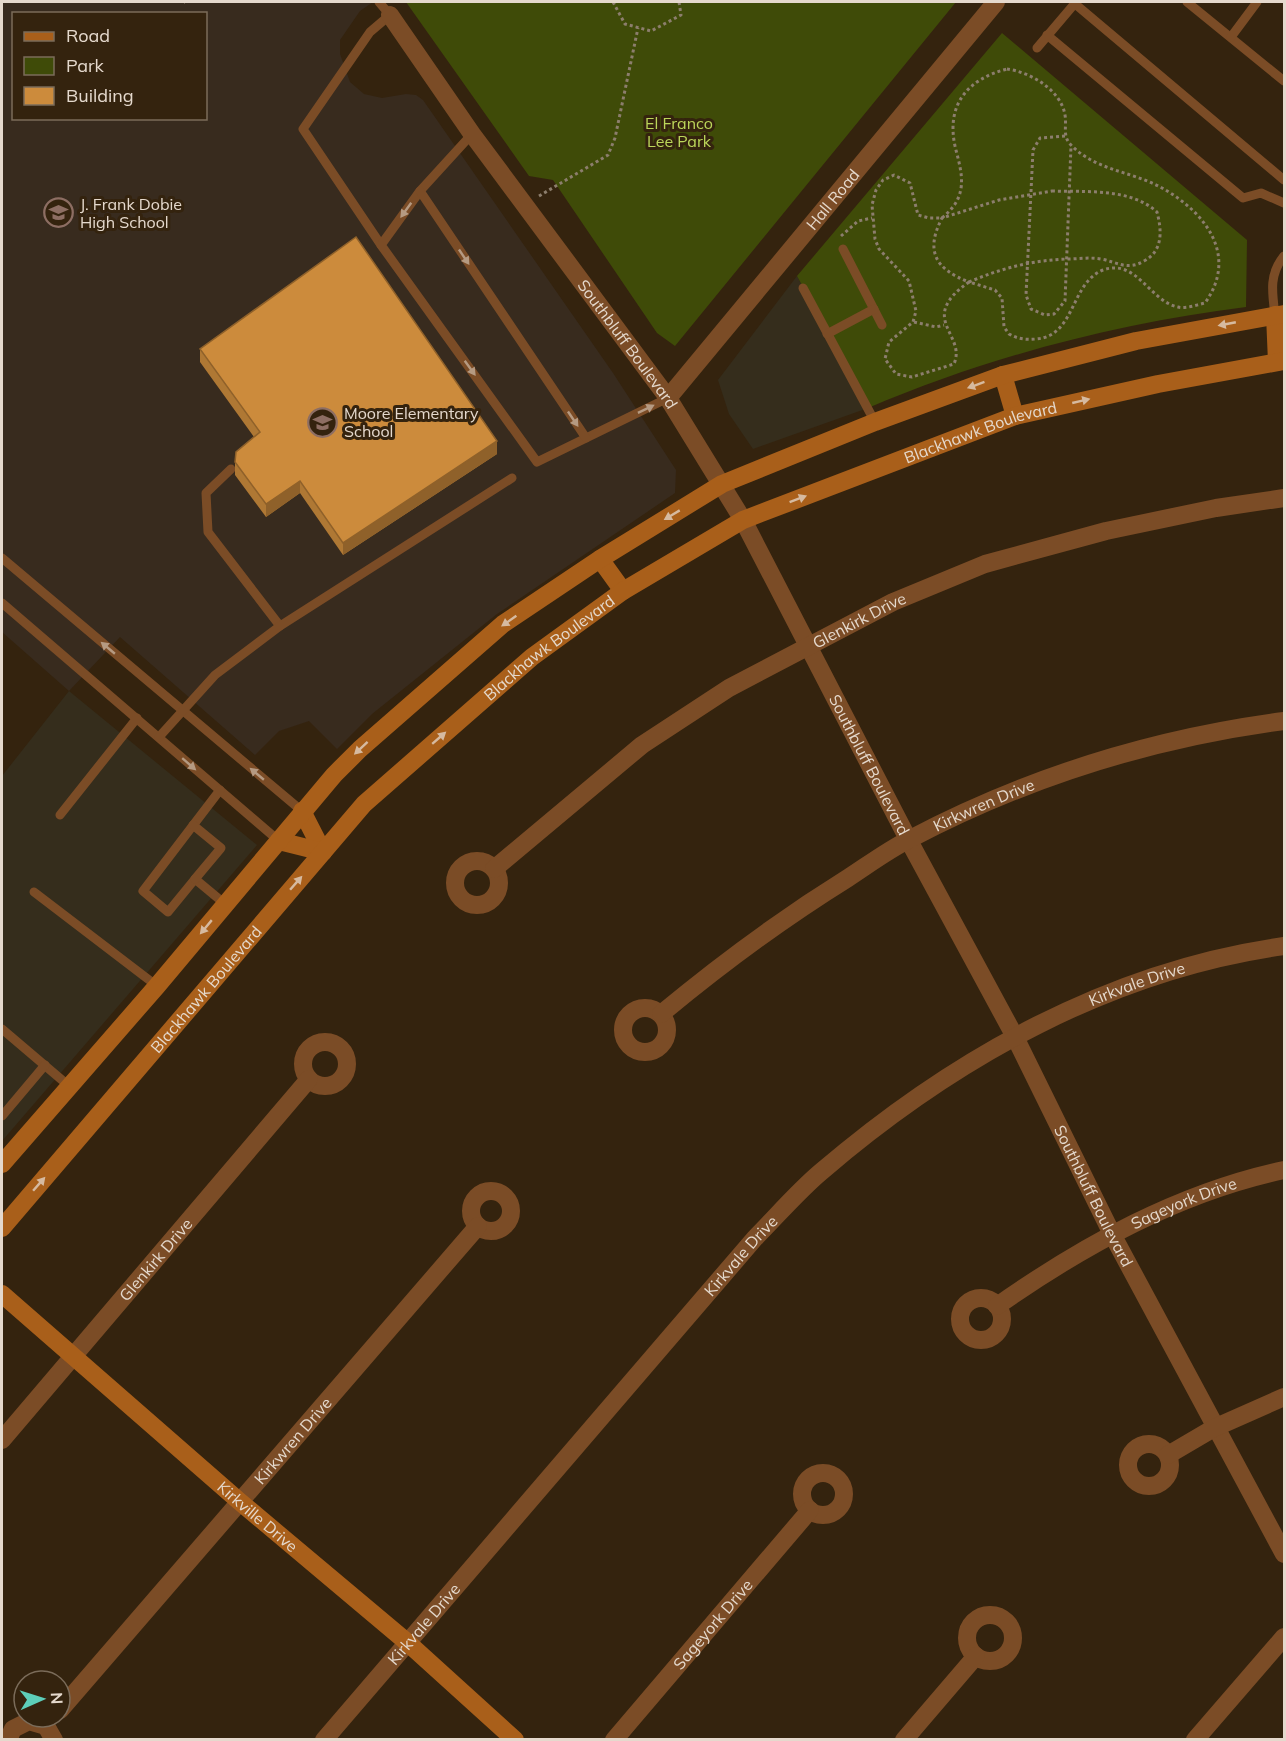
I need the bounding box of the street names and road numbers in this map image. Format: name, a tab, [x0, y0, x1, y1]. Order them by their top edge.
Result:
street label: Hall Road	[802, 165, 864, 234]
street label: Southbluff Boulevard	[573, 275, 682, 412]
street label: Blackhawk Boulevard	[901, 397, 1059, 468]
street label: Glenkirk Drive	[809, 588, 909, 652]
street label: Blackhawk Boulevard	[479, 590, 619, 705]
street label: Southbluff Boulevard	[825, 691, 914, 838]
street label: Kirkwren Drive	[930, 774, 1037, 836]
street label: Blackhawk Boulevard	[146, 922, 266, 1057]
street label: Kirkvale Drive	[1085, 957, 1187, 1010]
street label: Southbluff Boulevard	[1050, 1122, 1138, 1270]
street label: Sageyork Drive	[1128, 1173, 1239, 1233]
street label: Kirkvale Drive	[700, 1211, 782, 1300]
street label: Glenkirk Drive	[115, 1214, 196, 1305]
street label: Kirkwren Drive	[250, 1393, 336, 1488]
street label: Kirkville Drive	[213, 1477, 302, 1556]
street label: Sageyork Drive	[669, 1575, 757, 1674]
street label: Kirkvale Drive	[383, 1579, 464, 1669]

